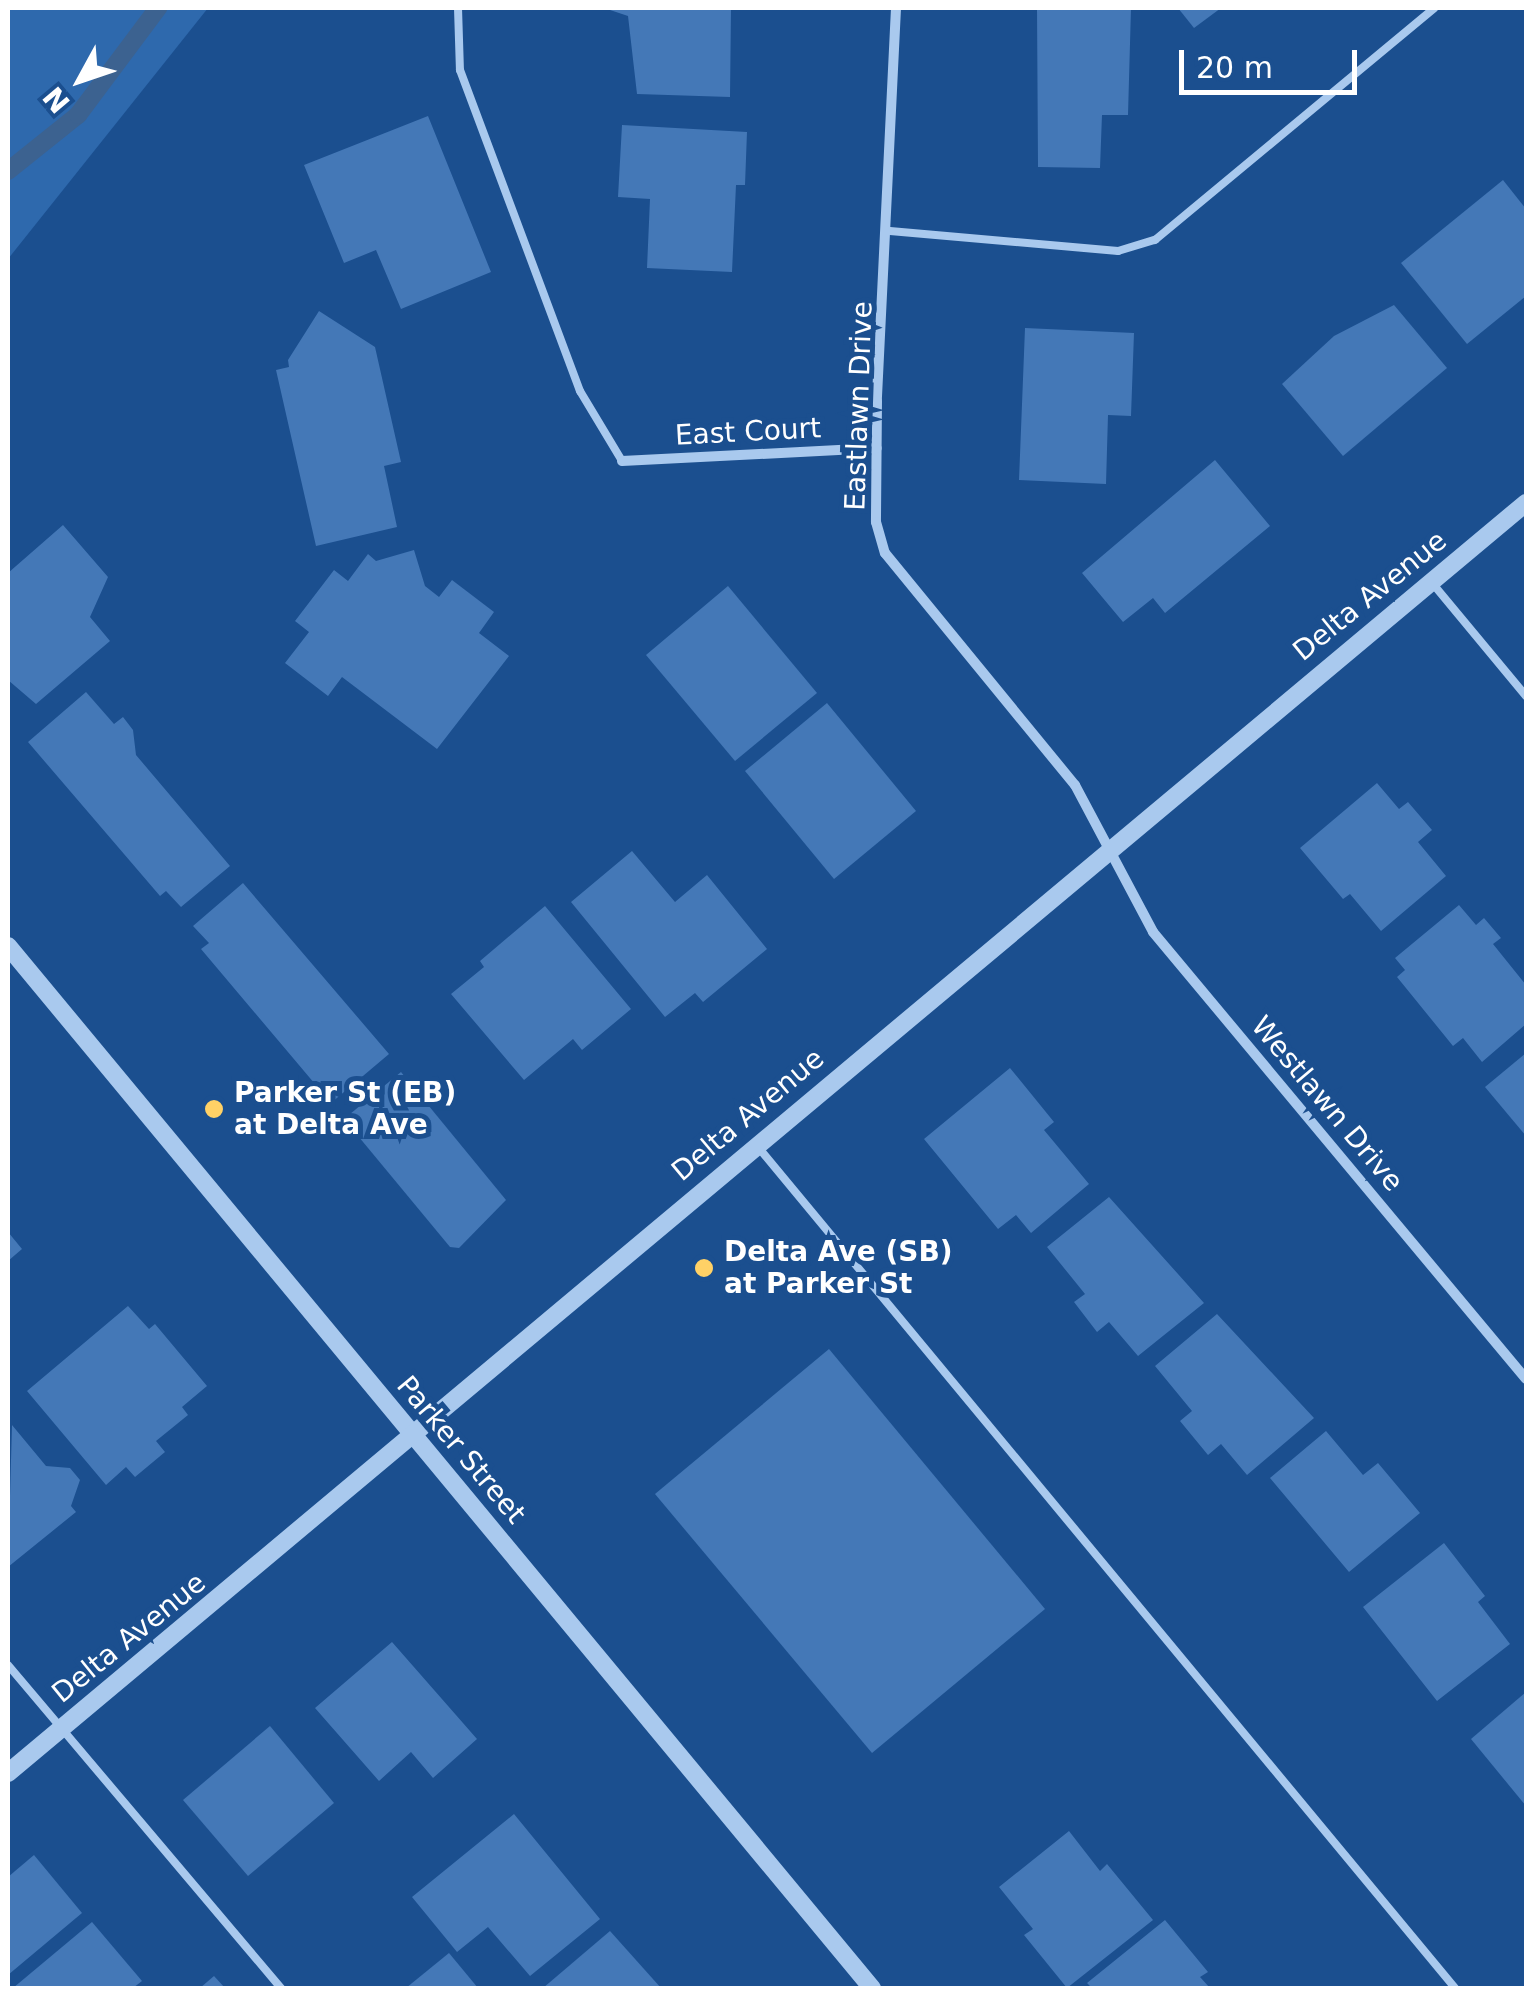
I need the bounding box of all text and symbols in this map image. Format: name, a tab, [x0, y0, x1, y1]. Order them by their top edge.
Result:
north arrow	[30, 30, 130, 130]
scale bar	[1184, 30, 1362, 92]
text: 20 m	[1196, 50, 1273, 85]
text: N	[36, 80, 77, 119]
street label: Eastlawn Drive	[839, 301, 879, 511]
street label: East Court	[674, 411, 822, 453]
street label: Delta Avenue	[1287, 524, 1453, 668]
street label: Westlawn Drive	[1244, 1010, 1410, 1198]
street label: Delta Avenue	[665, 1042, 831, 1188]
place label: Parker St (EB) at Delta Ave	[234, 1076, 456, 1142]
marker: Parker St (EB) at Delta Ave	[203, 1098, 225, 1120]
place label: Delta Ave (SB) at Parker St	[724, 1235, 953, 1301]
marker: Delta Ave (SB) at Parker St	[693, 1257, 715, 1279]
street label: Parker Street	[390, 1369, 532, 1531]
street label: Delta Avenue	[46, 1566, 212, 1710]

